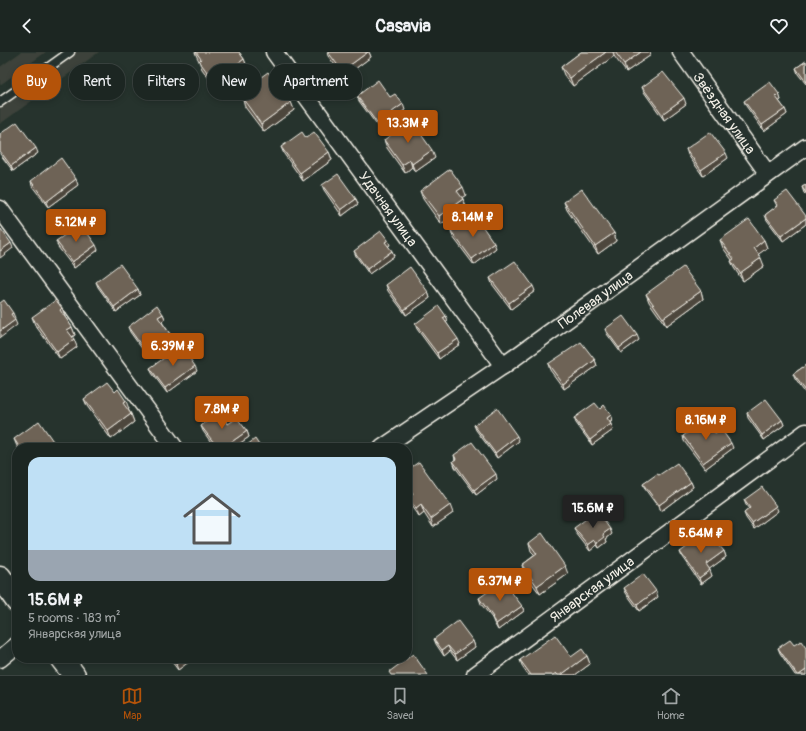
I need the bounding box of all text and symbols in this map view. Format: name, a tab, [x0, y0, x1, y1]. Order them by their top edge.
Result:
icon: back	[16, 15, 38, 37]
text: Casavia	[375, 15, 431, 38]
icon: heart	[768, 15, 790, 37]
chip: Buy	[12, 64, 61, 100]
chip: Rent	[69, 64, 125, 100]
chip: Filters	[133, 64, 199, 100]
chip: New	[207, 64, 261, 100]
chip: Apartment	[269, 64, 362, 100]
street label: Звёздная улица	[690, 69, 759, 157]
pin: 13.3M ₽	[371, 110, 445, 144]
text: 13.3M ₽	[387, 115, 429, 131]
street label: Удачная улица	[355, 168, 421, 249]
pin: 8.14M ₽	[436, 204, 510, 238]
pin: 5.12M ₽	[39, 209, 113, 243]
text: 8.14M ₽	[452, 209, 494, 225]
text: 5.12M ₽	[55, 214, 97, 230]
street label: Полевая улица	[555, 267, 636, 332]
pin: 6.39M ₽	[136, 333, 210, 367]
text: 6.39M ₽	[151, 338, 195, 354]
pin: 7.8M ₽	[189, 396, 255, 430]
text: 7.8M ₽	[204, 401, 240, 417]
pin: 8.16M ₽	[669, 407, 743, 441]
text: 8.16M ₽	[685, 412, 727, 428]
icon: home	[176, 483, 248, 555]
pin: 15.6M ₽	[556, 495, 630, 529]
text: 15.6M ₽	[572, 500, 614, 516]
pin: 5.64M ₽	[664, 520, 738, 554]
text: 5.64M ₽	[679, 525, 723, 541]
street label: Январская улица	[546, 553, 637, 626]
pin: 6.37M ₽	[463, 568, 537, 602]
text: 6.37M ₽	[478, 573, 522, 589]
text: 15.6M ₽	[28, 589, 84, 610]
text: 5 rooms · 183 m²	[28, 610, 121, 626]
text: Январская улица	[28, 626, 121, 642]
tab: Map	[121, 685, 143, 722]
tab: Saved	[386, 685, 414, 722]
tab: Home	[657, 685, 684, 722]

